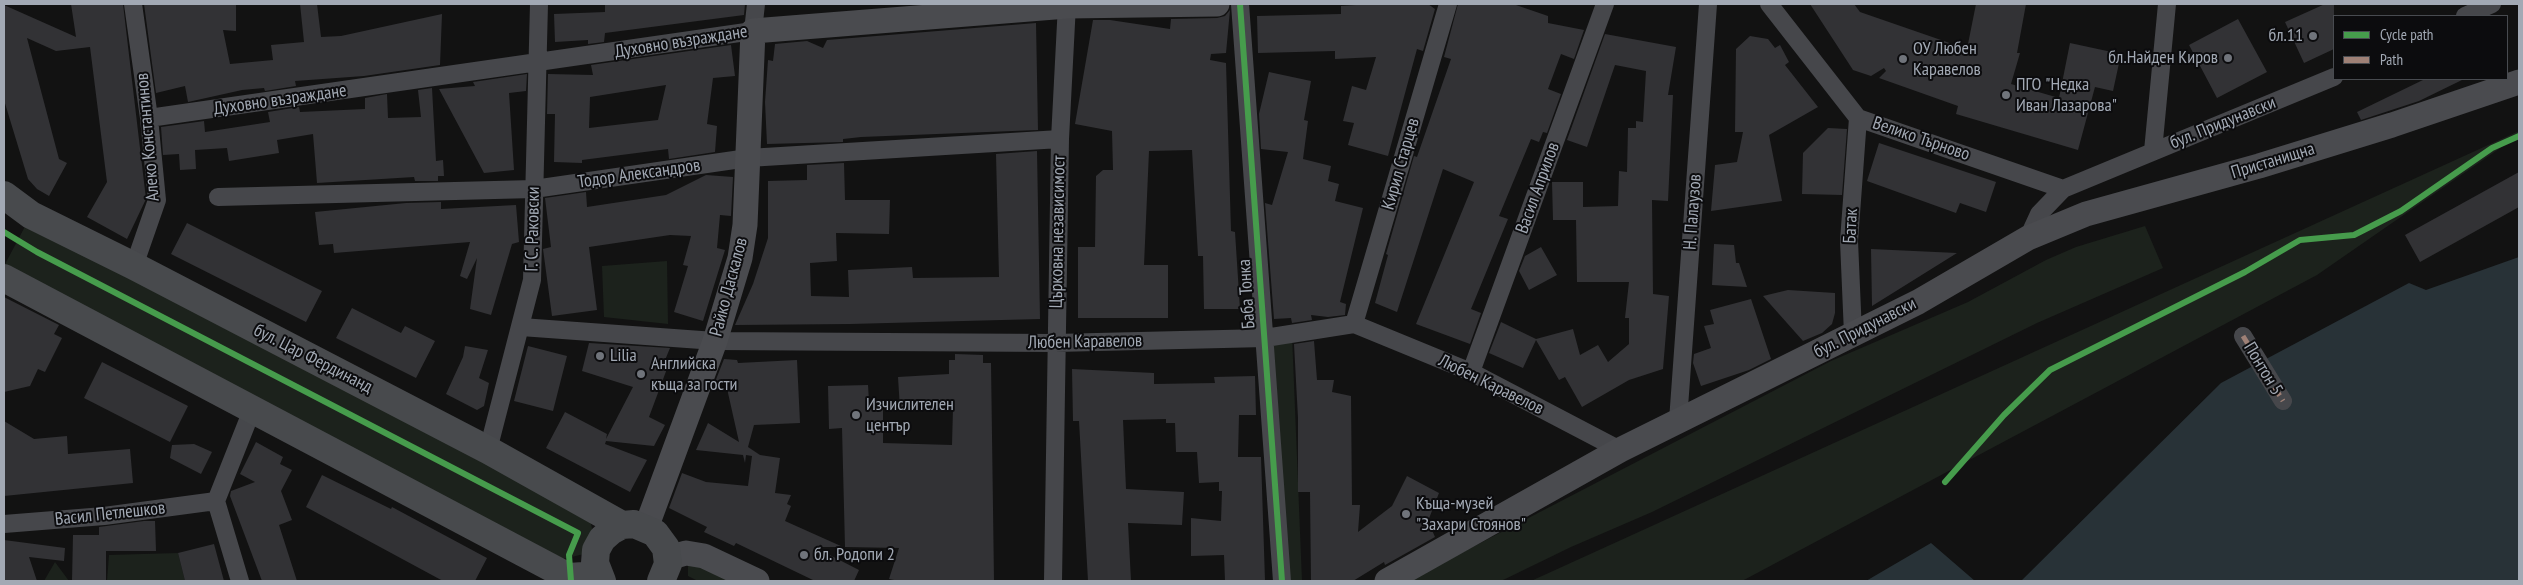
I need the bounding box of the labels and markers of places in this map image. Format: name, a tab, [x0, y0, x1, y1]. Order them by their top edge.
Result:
place label: бл.11	[2268, 25, 2303, 47]
marker: бл.11	[2307, 30, 2319, 42]
place label: ОУ Любен Каравелов	[1913, 38, 1981, 80]
place label: бл.Найден Киров	[2108, 47, 2218, 69]
marker: бл.Найден Киров	[2222, 52, 2234, 64]
marker: ОУ Любен Каравелов	[1897, 53, 1909, 65]
place label: ПГО "Недка Иван Лазарова"	[2016, 74, 2117, 116]
marker: ПГО "Недка Иван Лазарова"	[2000, 89, 2012, 101]
place label: Lilia	[610, 345, 637, 367]
marker: Lilia	[594, 350, 606, 362]
place label: Aнглийска къща за гости	[651, 353, 737, 396]
marker: Aнглийска къща за гости	[635, 368, 647, 380]
place label: Изчислителен център	[866, 394, 954, 436]
marker: Изчислителен център	[850, 409, 862, 421]
place label: Къща-музей "Захари Стоянов"	[1416, 493, 1526, 536]
marker: Къща-музей "Захари Стоянов"	[1400, 508, 1412, 520]
place label: бл. Родопи 2	[814, 544, 895, 566]
marker: бл. Родопи 2	[798, 549, 810, 561]

